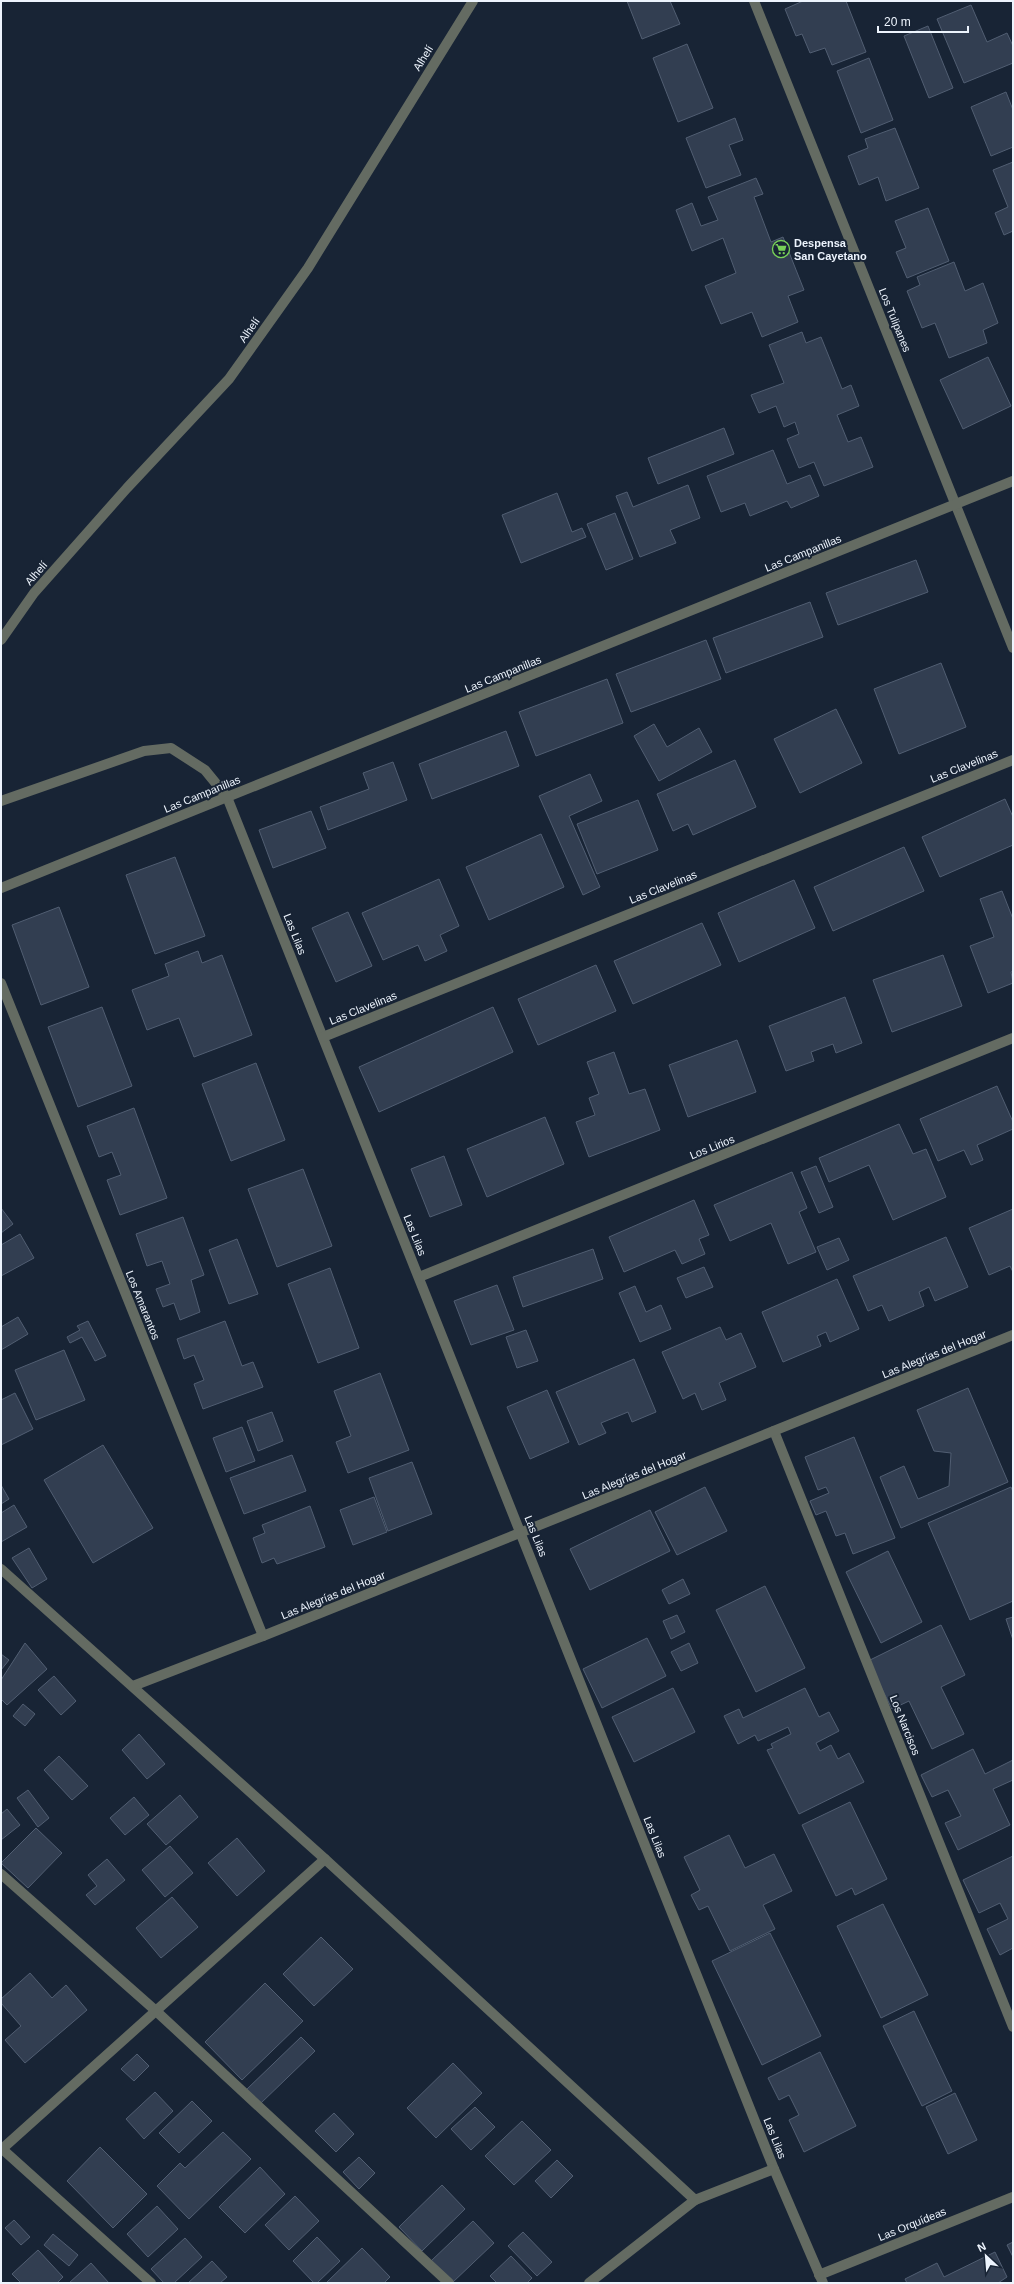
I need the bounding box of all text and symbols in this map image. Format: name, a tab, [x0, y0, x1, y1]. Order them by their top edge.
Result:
scale bar	[878, 8, 968, 34]
text: 20 m	[884, 15, 911, 29]
street label: Alhelí	[411, 43, 435, 73]
place label: Despensa San Cayetano	[794, 237, 867, 262]
supermarket icon: Despensa San Cayetano	[771, 239, 791, 259]
street label: Los Tulipanes	[877, 286, 913, 354]
street label: Alhelí	[236, 315, 262, 345]
street label: Las Campanillas	[763, 532, 843, 574]
street label: Alhelí	[22, 559, 50, 587]
street label: Las Campanillas	[463, 653, 543, 695]
street label: Las Clavelinas	[929, 747, 1000, 785]
street label: Las Campanillas	[162, 773, 242, 815]
street label: Las Clavelinas	[628, 868, 699, 906]
street label: Las Lilas	[281, 912, 309, 957]
street label: Las Clavelinas	[328, 989, 399, 1027]
street label: Los Lirios	[688, 1132, 737, 1161]
street label: Las Lilas	[401, 1213, 429, 1258]
street label: Los Amarantos	[124, 1269, 162, 1342]
street label: Las Alegrías del Hogar	[880, 1327, 988, 1380]
street label: Las Alegrías del Hogar	[580, 1448, 688, 1501]
street label: Las Lilas	[522, 1514, 550, 1559]
street label: Las Alegrías del Hogar	[279, 1568, 387, 1621]
street label: Los Narcisos	[888, 1693, 923, 1757]
street label: Las Lilas	[641, 1815, 669, 1860]
street label: Las Lilas	[761, 2116, 789, 2161]
street label: Las Orquídeas	[876, 2205, 948, 2243]
north arrow	[966, 2236, 1006, 2276]
text: N	[975, 2240, 988, 2254]

